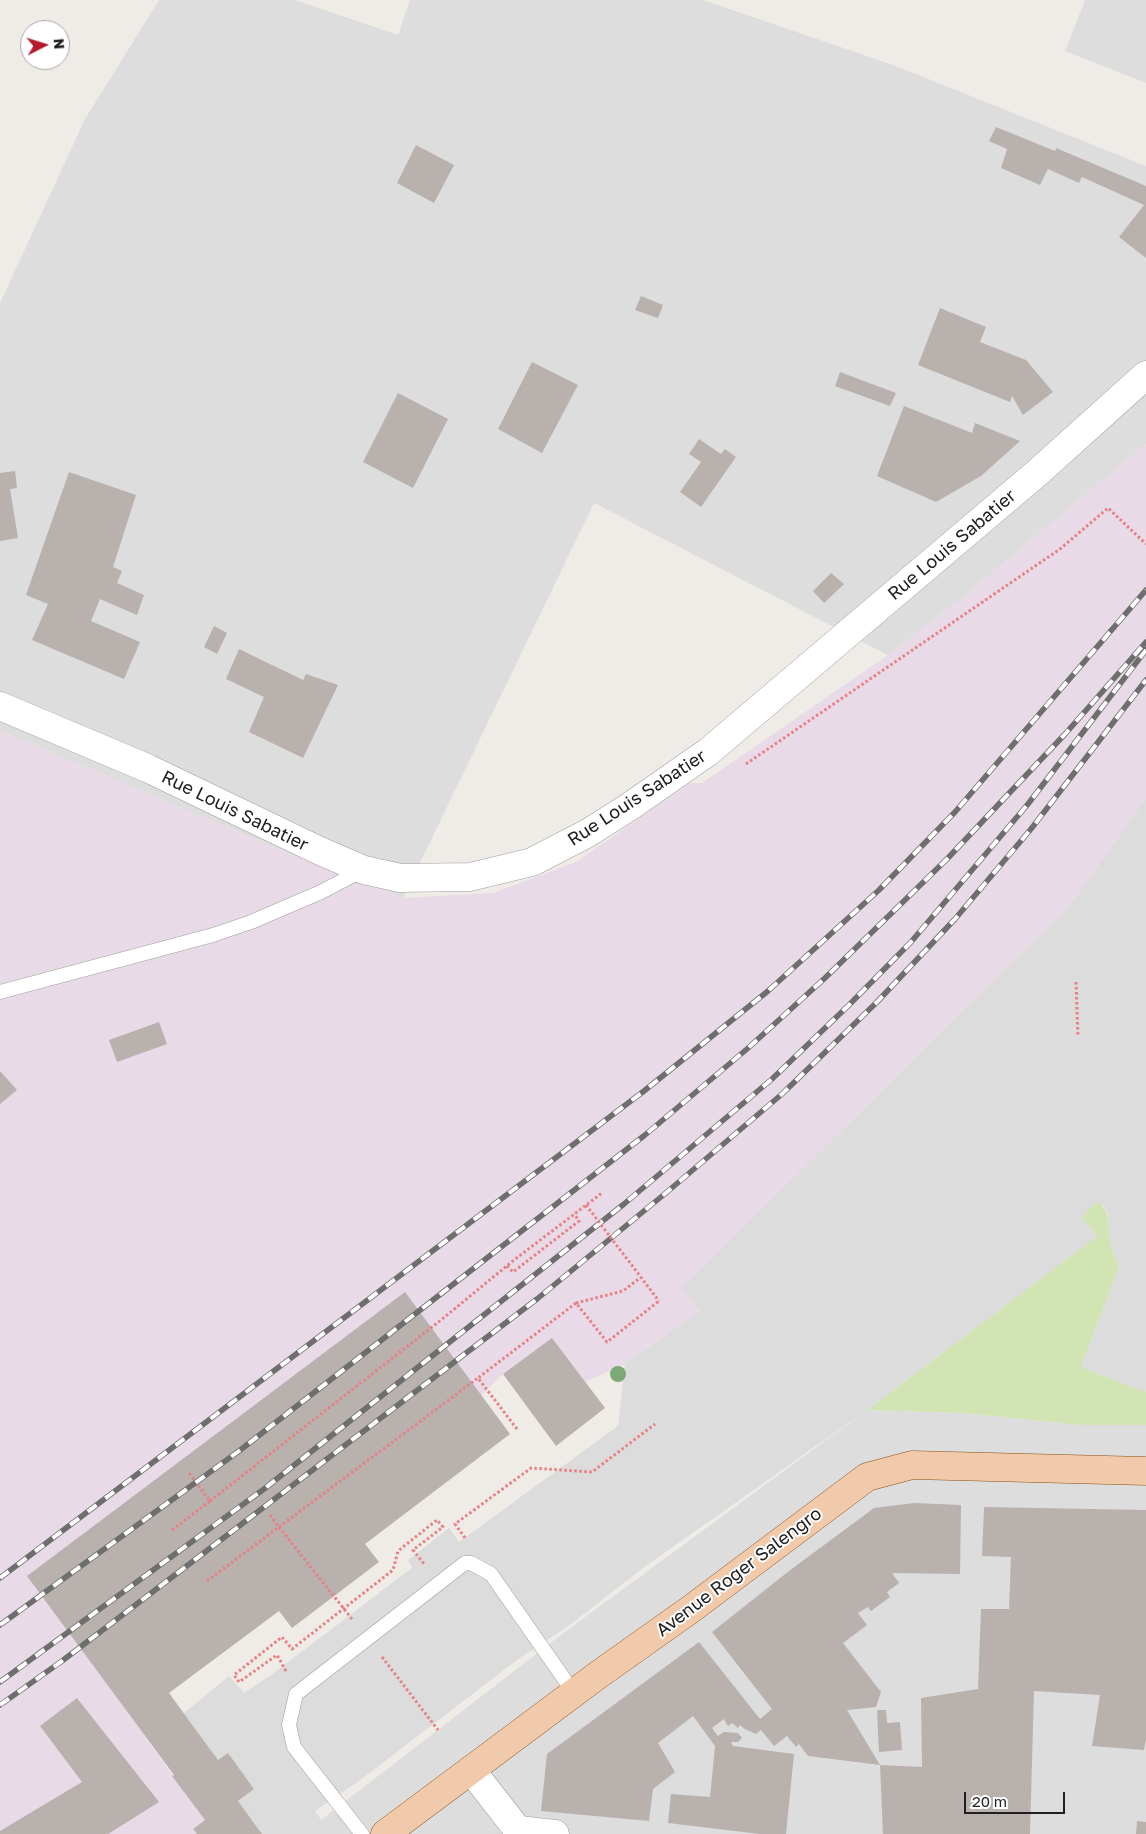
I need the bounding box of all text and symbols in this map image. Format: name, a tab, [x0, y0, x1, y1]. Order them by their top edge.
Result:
north arrow	[20, 20, 70, 70]
text: N	[51, 38, 68, 50]
street label: Rue Louis Sabatier	[884, 485, 1020, 605]
street label: Rue Louis Sabatier	[564, 745, 710, 851]
street label: Rue Louis Sabatier	[158, 766, 312, 856]
street label: Avenue Roger Salengro	[652, 1503, 826, 1641]
scale bar	[966, 1782, 1067, 1814]
text: 20 m	[972, 1792, 1007, 1810]

